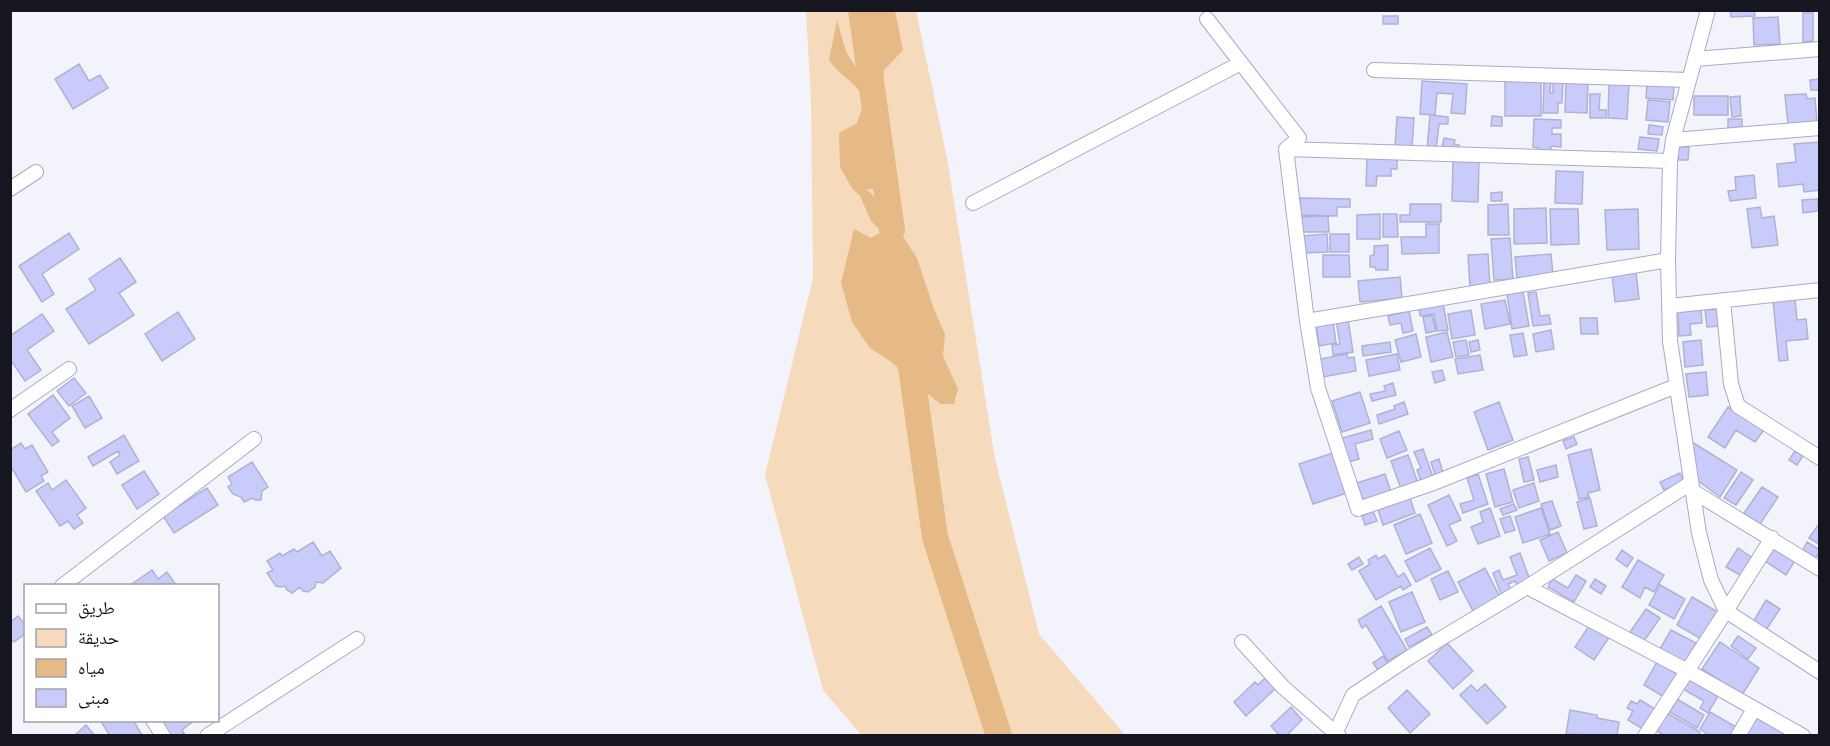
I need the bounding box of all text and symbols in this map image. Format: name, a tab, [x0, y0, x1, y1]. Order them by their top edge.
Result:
legend	[24, 584, 219, 722]
text: طريق	[78, 595, 115, 619]
text: حديقة	[78, 625, 119, 649]
text: مياه	[78, 655, 105, 679]
text: مبنى	[78, 685, 109, 709]

